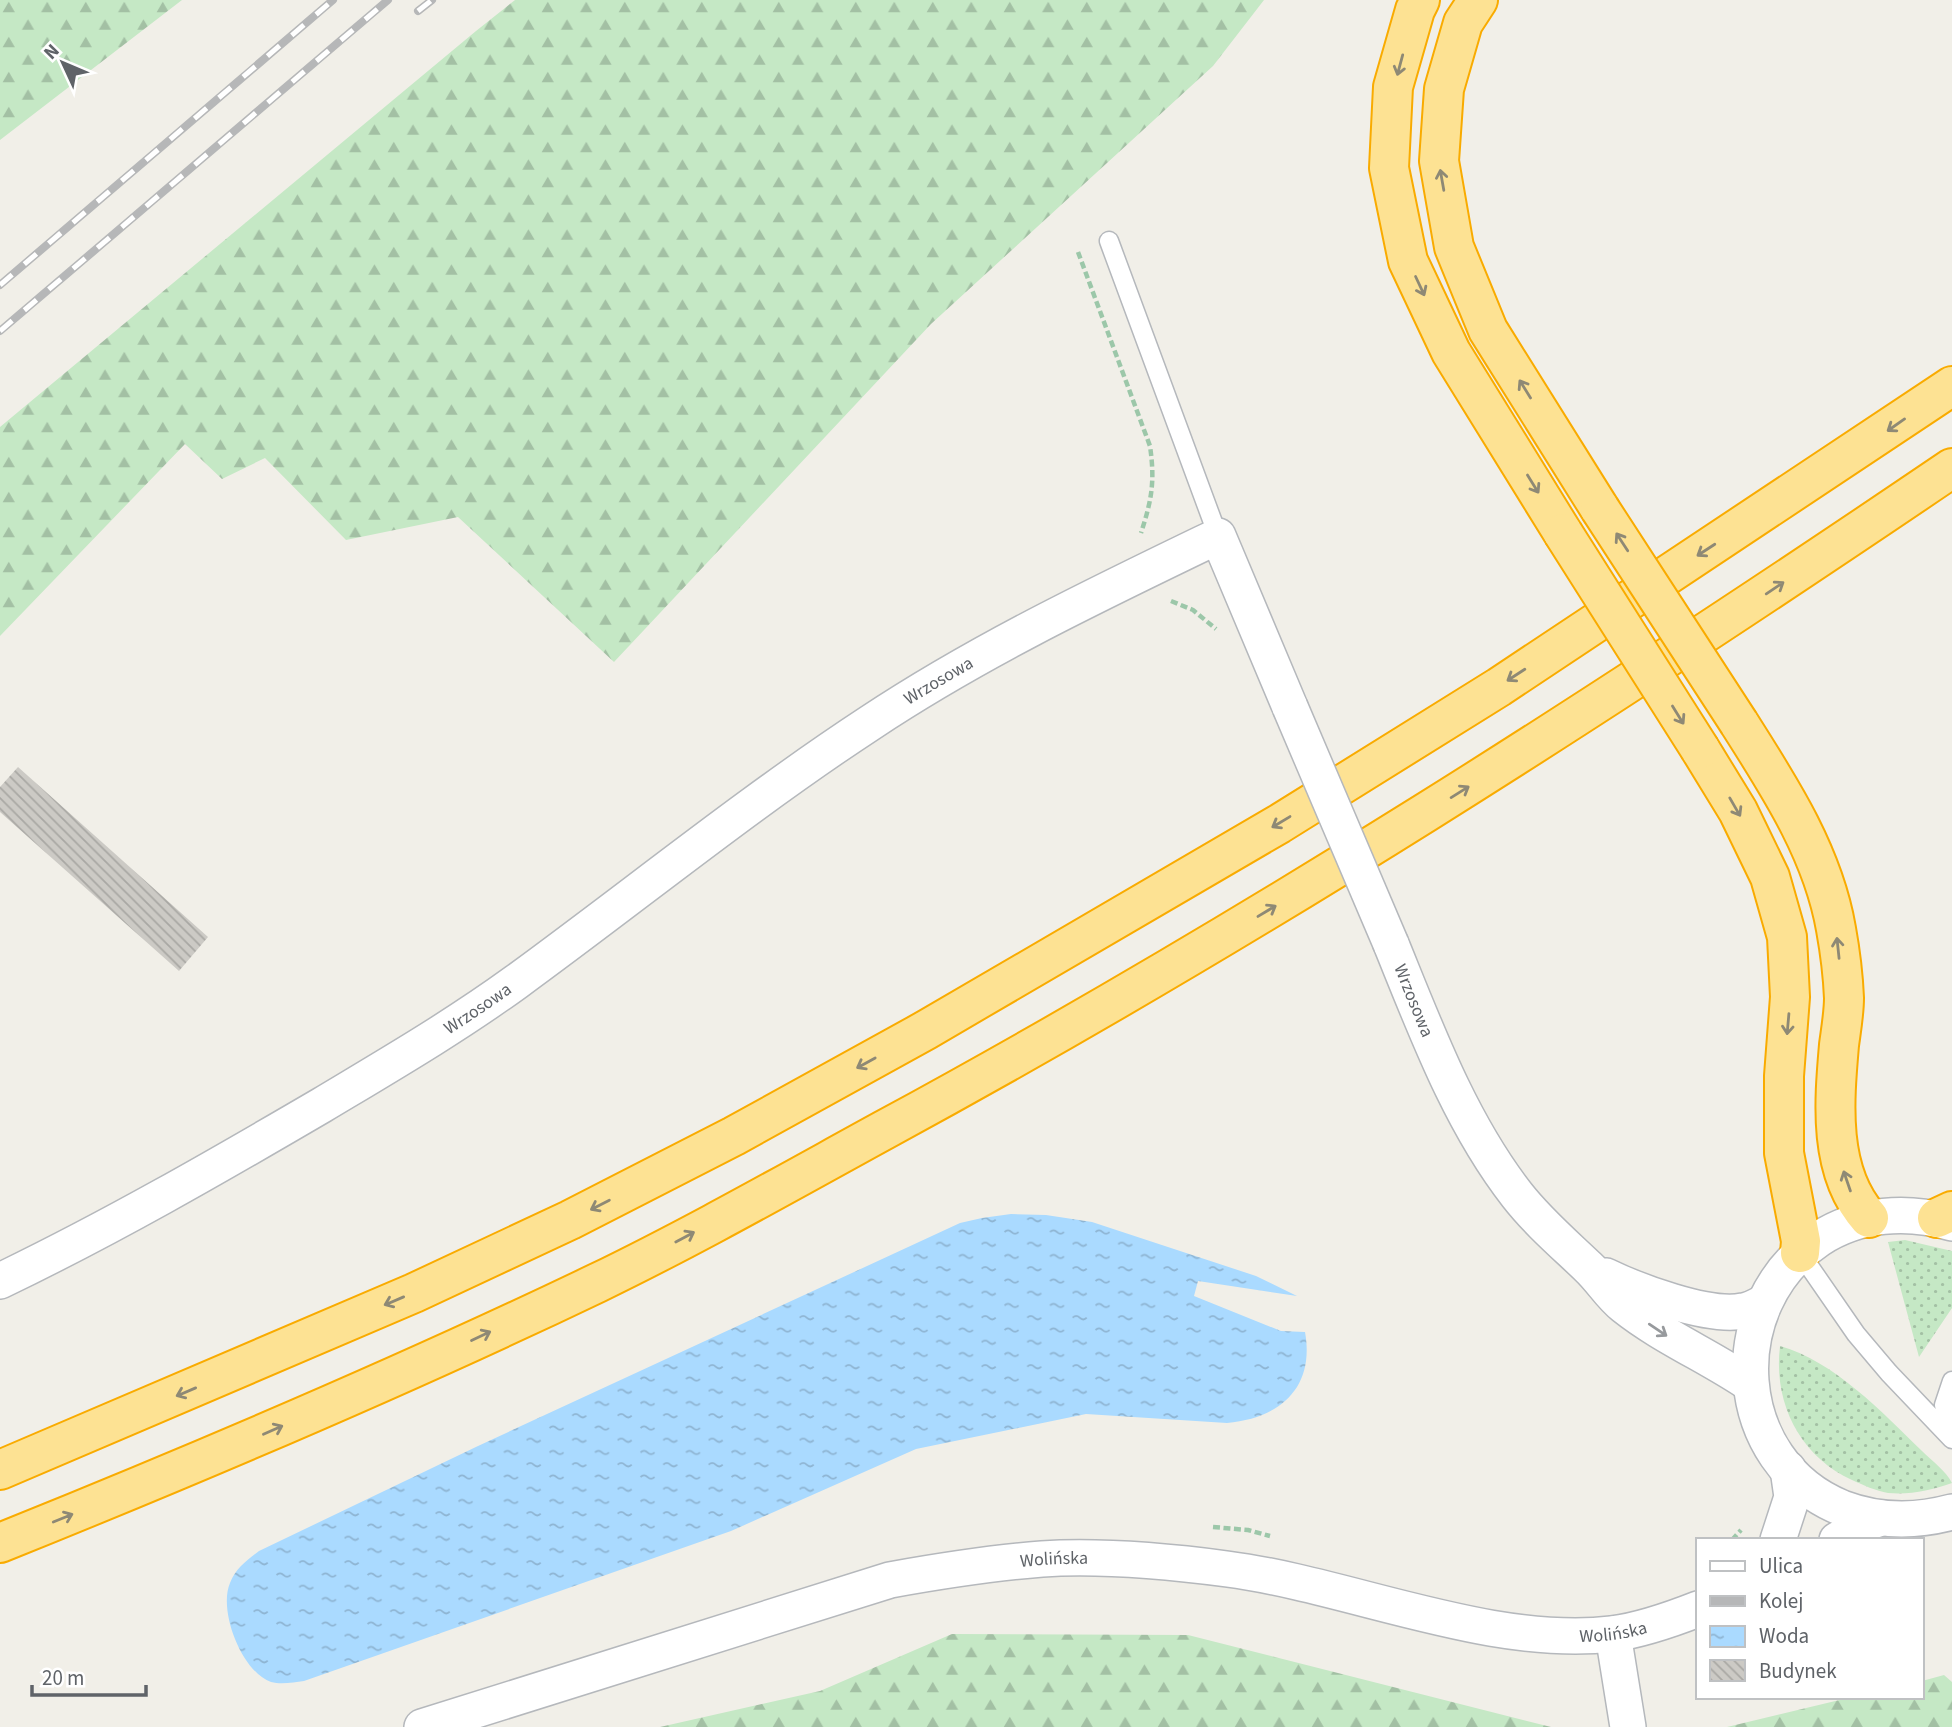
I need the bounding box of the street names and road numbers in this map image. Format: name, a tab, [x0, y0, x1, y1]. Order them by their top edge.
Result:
street label: Wrzosowa	[899, 651, 978, 711]
street label: Wrzosowa	[1387, 960, 1440, 1041]
street label: Wrzosowa	[439, 977, 517, 1041]
street label: Wolińska	[1019, 1546, 1088, 1574]
street label: Wolińska	[1579, 1615, 1650, 1649]

